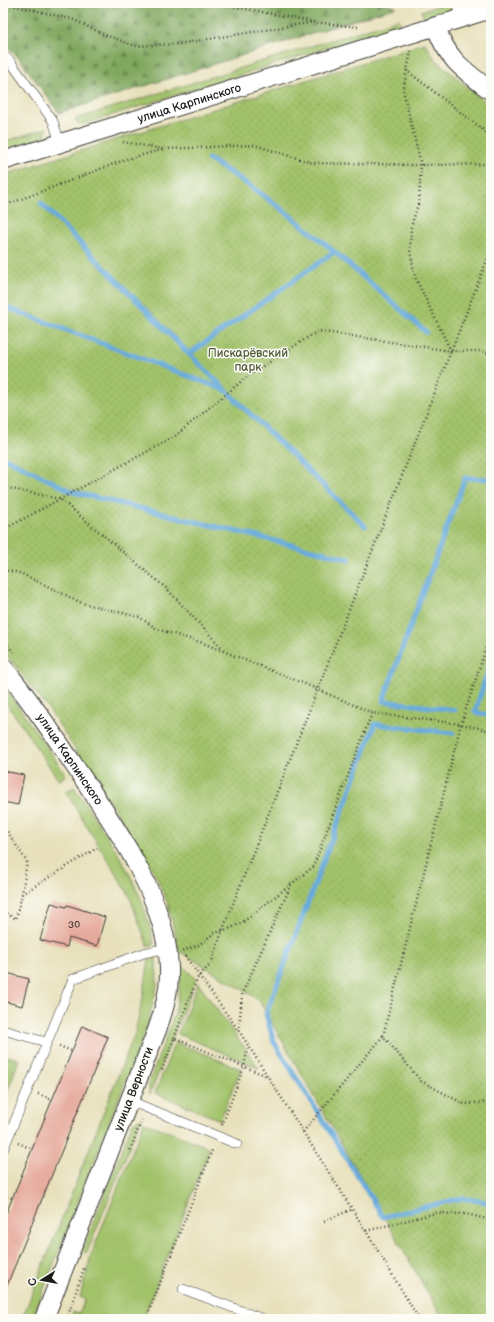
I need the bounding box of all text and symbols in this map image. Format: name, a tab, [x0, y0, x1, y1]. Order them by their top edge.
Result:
street label: улица Карпинского	[136, 80, 243, 126]
park label: Пискарёвский парк	[208, 346, 288, 375]
street label: улица Карпинского	[33, 710, 106, 808]
house number: 30	[68, 919, 80, 931]
street label: улица Верности	[111, 1045, 157, 1133]
north arrow	[22, 1260, 62, 1300]
text: С	[25, 1276, 40, 1287]

